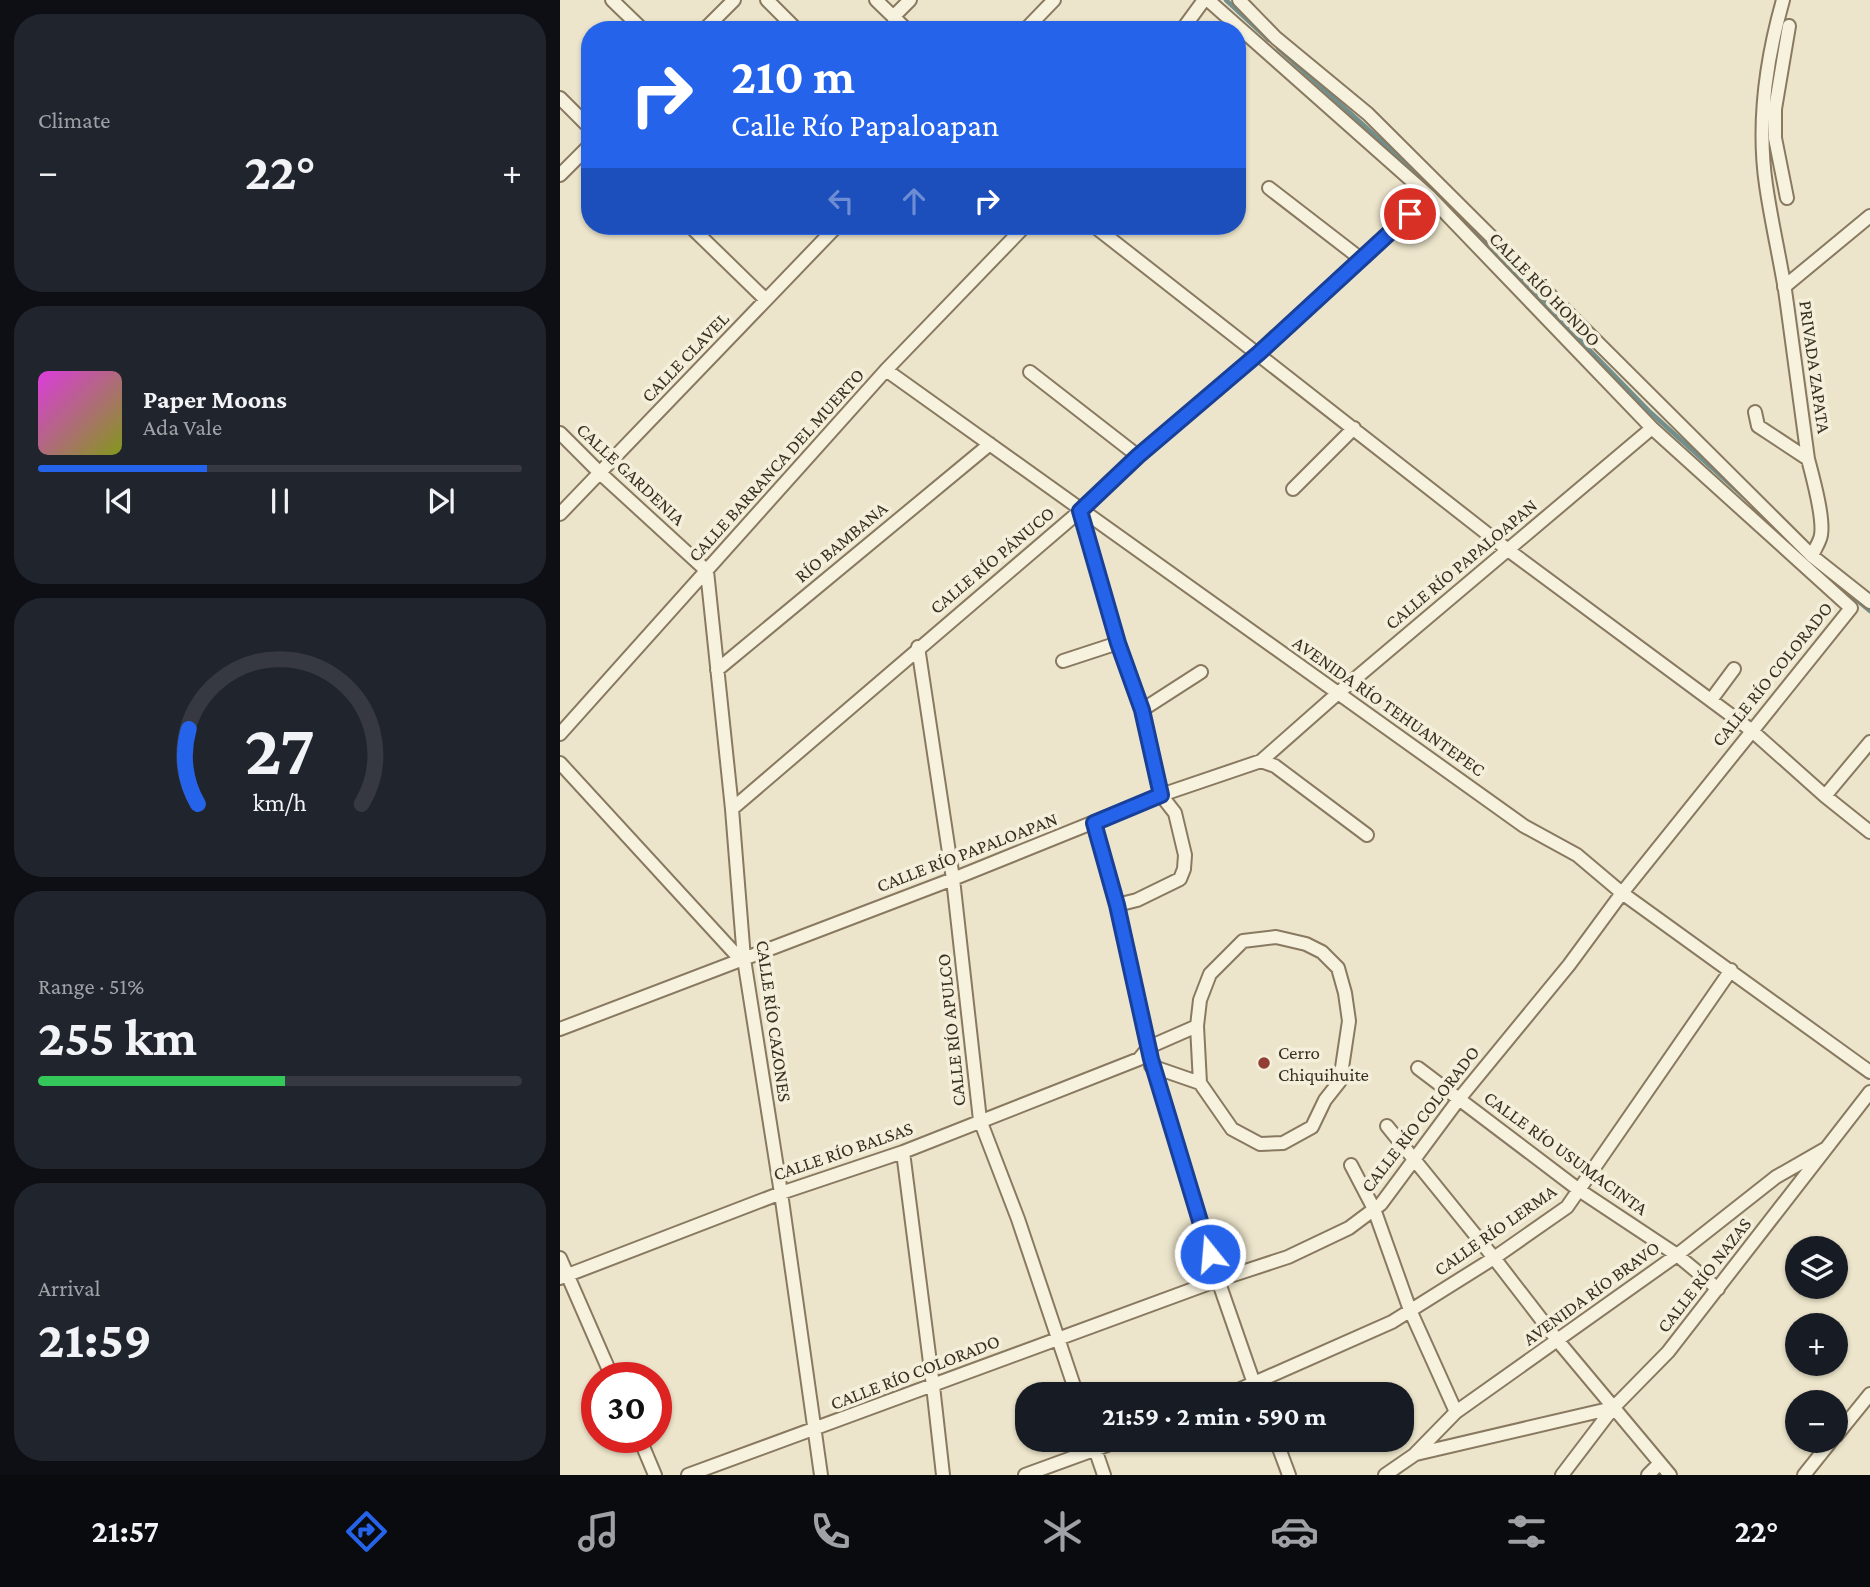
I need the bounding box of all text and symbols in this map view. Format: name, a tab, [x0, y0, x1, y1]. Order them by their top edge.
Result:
icon: right	[616, 49, 707, 140]
text: 210 m	[731, 49, 855, 104]
text: Climate	[38, 107, 110, 133]
text: Calle Río Papaloapan	[731, 107, 999, 143]
text: 22°	[244, 142, 316, 200]
text: −	[38, 150, 58, 192]
text: +	[502, 150, 522, 192]
icon: left	[822, 182, 860, 220]
icon: ahead	[895, 182, 933, 220]
icon: right	[968, 182, 1006, 220]
pin	[1380, 184, 1440, 244]
icon: arrive	[1391, 195, 1429, 233]
street label: CALLE RÍO HONDO	[1485, 228, 1605, 350]
street label: PRIVADA ZAPATA	[1795, 299, 1835, 435]
street label: CALLE CLAVEL	[637, 307, 733, 406]
street label: CALLE BARRANCA DEL MUERTO	[684, 364, 868, 566]
text: Paper Moons	[143, 385, 287, 414]
text: Ada Vale	[143, 414, 222, 440]
street label: CALLE GARDENIA	[573, 419, 690, 530]
icon: previous	[100, 482, 138, 520]
icon: pause	[261, 482, 299, 520]
icon: next	[422, 482, 460, 520]
street label: CALLE RÍO PAPALOAPAN	[1381, 494, 1541, 634]
street label: RÍO BAMBANA	[791, 497, 891, 587]
street label: CALLE RÍO PÁNUCO	[926, 502, 1058, 618]
street label: CALLE RÍO COLORADO	[1707, 598, 1837, 750]
street label: AVENIDA RÍO TEHUANTEPEC	[1289, 632, 1489, 780]
text: 27	[245, 709, 315, 790]
text: km/h	[253, 788, 307, 815]
street label: CALLE RÍO PAPALOAPAN	[874, 808, 1060, 896]
street label: CALLE RÍO CAZONES	[752, 939, 796, 1103]
street label: CALLE RÍO APULCO	[933, 953, 969, 1107]
text: Range · 51%	[38, 973, 144, 999]
text: 255 km	[38, 1008, 197, 1066]
place label: Cerro Chiquihuite	[1278, 1042, 1369, 1085]
street label: CALLE RÍO COLORADO	[1357, 1042, 1483, 1196]
marker: Cerro Chiquihuite	[1256, 1055, 1272, 1071]
street label: CALLE RÍO USUMACINTA	[1480, 1087, 1652, 1220]
street label: CALLE RÍO BALSAS	[770, 1117, 916, 1185]
street label: CALLE RÍO LERMA	[1430, 1180, 1560, 1280]
street label: CALLE RÍO NAZAS	[1653, 1213, 1755, 1337]
position arrow	[1173, 1217, 1247, 1291]
street label: AVENIDA RÍO BRAVO	[1519, 1236, 1663, 1350]
map controls	[1785, 1236, 1848, 1453]
button: layers	[1785, 1236, 1848, 1299]
text: Arrival	[38, 1275, 101, 1301]
text: 21:59	[38, 1310, 152, 1368]
button: +	[1785, 1313, 1848, 1376]
street label: CALLE RÍO COLORADO	[828, 1330, 1002, 1414]
speed limit sign: 30	[581, 1362, 672, 1453]
button: −	[1785, 1390, 1848, 1453]
text: 21:59 · 2 min · 590 m	[1102, 1402, 1327, 1431]
icon: directions	[342, 1507, 391, 1556]
icon: music	[574, 1507, 623, 1556]
icon: phone	[806, 1507, 855, 1556]
icon: climate	[1038, 1507, 1087, 1556]
icon: car	[1270, 1507, 1319, 1556]
icon: filters	[1502, 1507, 1551, 1556]
text: 21:57	[92, 1513, 159, 1549]
text: 22°	[1734, 1513, 1778, 1549]

